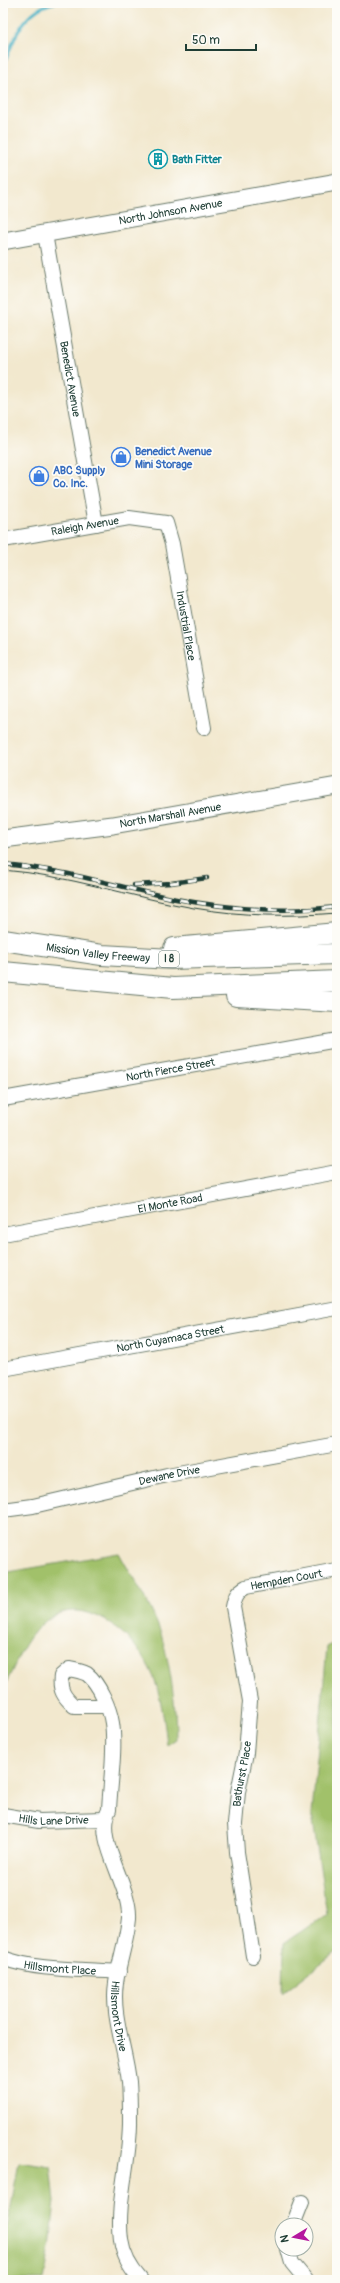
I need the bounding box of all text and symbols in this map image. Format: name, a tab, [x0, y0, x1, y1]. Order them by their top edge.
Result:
scale bar	[186, 26, 256, 52]
text: 50 m	[192, 33, 220, 48]
building icon: Bath Fitter	[147, 148, 169, 170]
place label: Bath Fitter	[172, 153, 223, 166]
street label: North Johnson Avenue	[118, 196, 224, 227]
street label: Benedict Avenue	[57, 340, 84, 418]
place label: Benedict Avenue Mini Storage	[135, 445, 212, 471]
shop icon: Benedict Avenue Mini Storage	[110, 446, 132, 468]
place label: ABC Supply Co. Inc.	[53, 464, 105, 490]
shop icon: ABC Supply Co. Inc.	[28, 465, 50, 487]
street label: Raleigh Avenue	[50, 513, 120, 538]
street label: Industrial Place	[174, 590, 199, 662]
street label: North Marshall Avenue	[118, 800, 223, 830]
street label: Mission Valley Freeway	[45, 940, 151, 964]
road number: I 8	[159, 951, 179, 967]
street label: North Pierce Street	[125, 1055, 216, 1084]
street label: El Monte Road	[137, 1191, 204, 1215]
street label: North Cuyamaca Street	[115, 1322, 226, 1355]
street label: Dewane Drive	[137, 1463, 201, 1488]
street label: Hempden Court	[249, 1566, 324, 1593]
street label: Bathurst Place	[230, 1740, 253, 1807]
street label: Hills Lane Drive	[18, 1811, 89, 1828]
street label: Hillsmont Place	[23, 1958, 97, 1977]
street label: Hillsmont Drive	[108, 1980, 130, 2053]
north arrow	[274, 2217, 314, 2257]
text: N	[277, 2233, 292, 2243]

